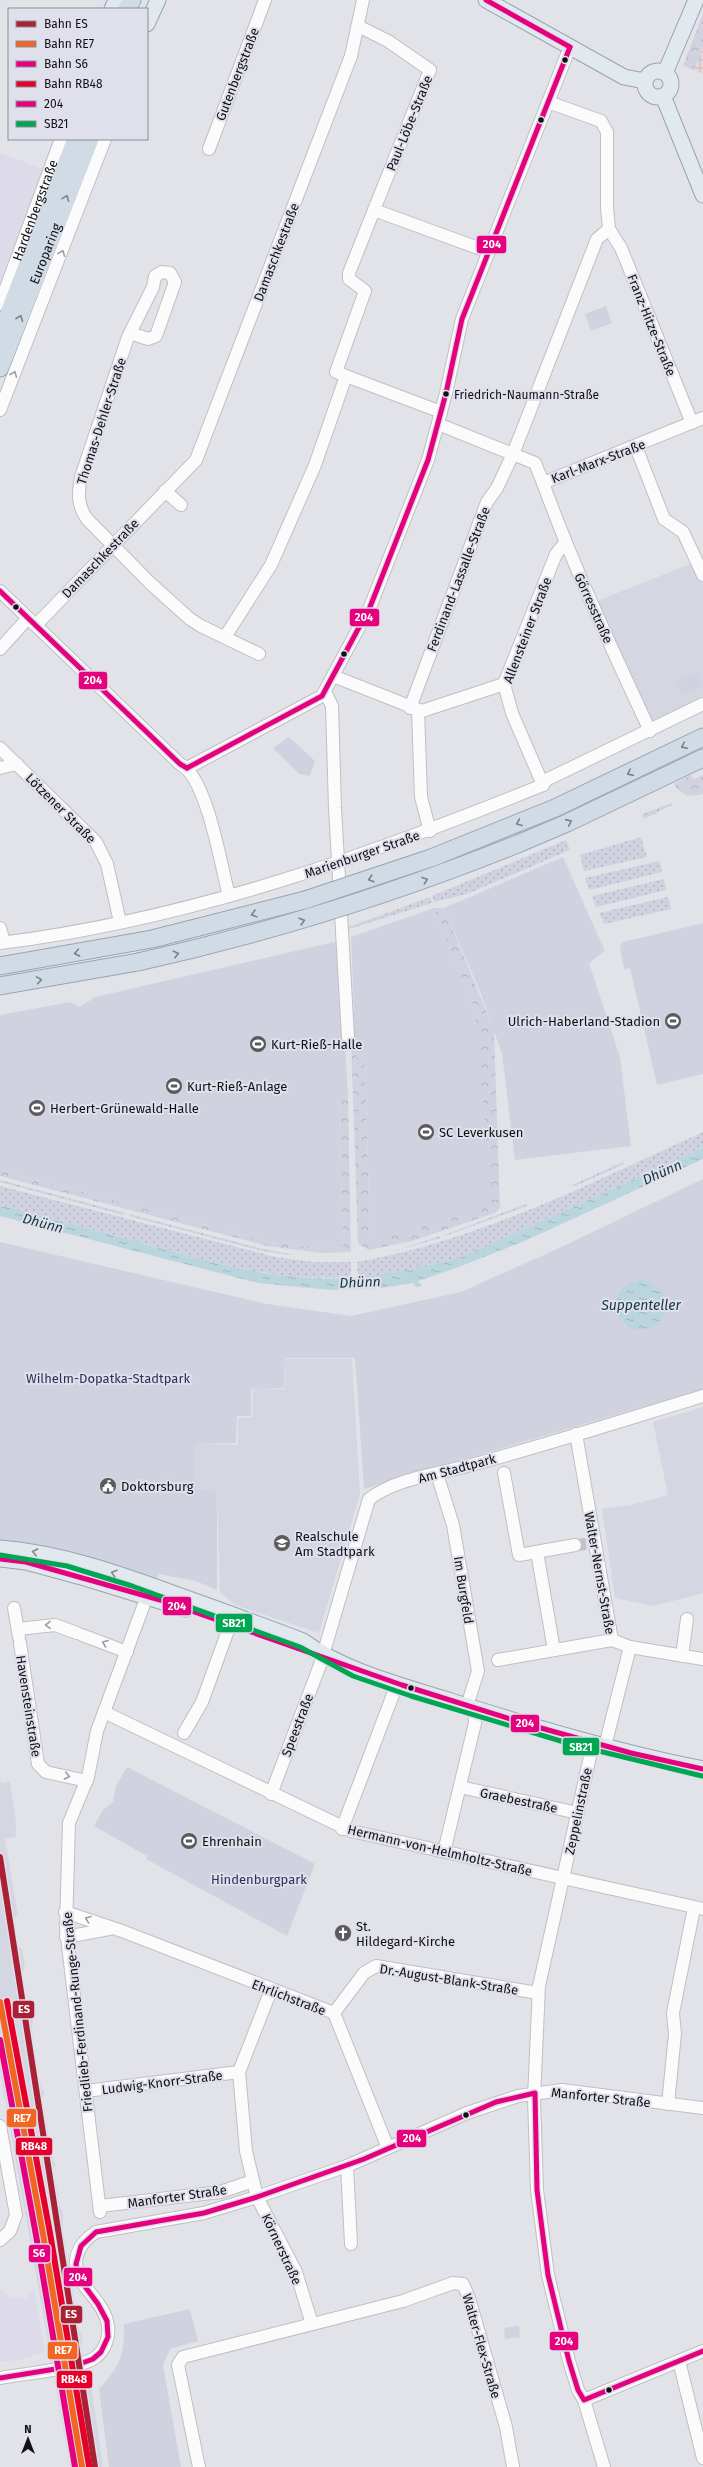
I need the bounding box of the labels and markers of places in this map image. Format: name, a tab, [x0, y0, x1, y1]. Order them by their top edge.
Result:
unlabelled marker	[560, 55, 570, 65]
unlabelled marker	[536, 115, 546, 125]
place label: Friedrich-Naumann-Straße	[454, 388, 599, 402]
marker: Friedrich-Naumann-Straße	[441, 389, 451, 399]
unlabelled marker	[11, 602, 21, 612]
unlabelled marker	[339, 649, 349, 659]
sports icon: Ulrich-Haberland-Stadion	[663, 1011, 683, 1031]
place label: Ulrich-Haberland-Stadion	[508, 1014, 660, 1029]
sports icon: Kurt-Rieß-Halle	[248, 1034, 268, 1054]
place label: Kurt-Rieß-Halle	[271, 1037, 362, 1052]
sports icon: Kurt-Rieß-Anlage	[164, 1076, 184, 1096]
place label: Kurt-Rieß-Anlage	[187, 1079, 287, 1094]
sports icon: Herbert-Grünewald-Halle	[27, 1098, 47, 1118]
place label: Herbert-Grünewald-Halle	[50, 1101, 199, 1116]
sports icon: SC Leverkusen	[416, 1122, 436, 1142]
place label: SC Leverkusen	[439, 1125, 523, 1140]
public building icon: Doktorsburg	[98, 1476, 118, 1496]
place label: Doktorsburg	[121, 1479, 194, 1494]
place label: Realschule Am Stadtpark	[295, 1529, 375, 1559]
school or university icon: Realschule Am Stadtpark	[272, 1533, 292, 1553]
unlabelled marker	[406, 1683, 416, 1693]
sports icon: Ehrenhain	[179, 1831, 199, 1851]
place label: Ehrenhain	[202, 1834, 262, 1849]
place label: St. Hildegard-Kirche	[356, 1919, 455, 1949]
church icon: St. Hildegard-Kirche	[333, 1923, 353, 1943]
unlabelled marker	[461, 2110, 471, 2120]
unlabelled marker	[604, 2385, 614, 2395]

